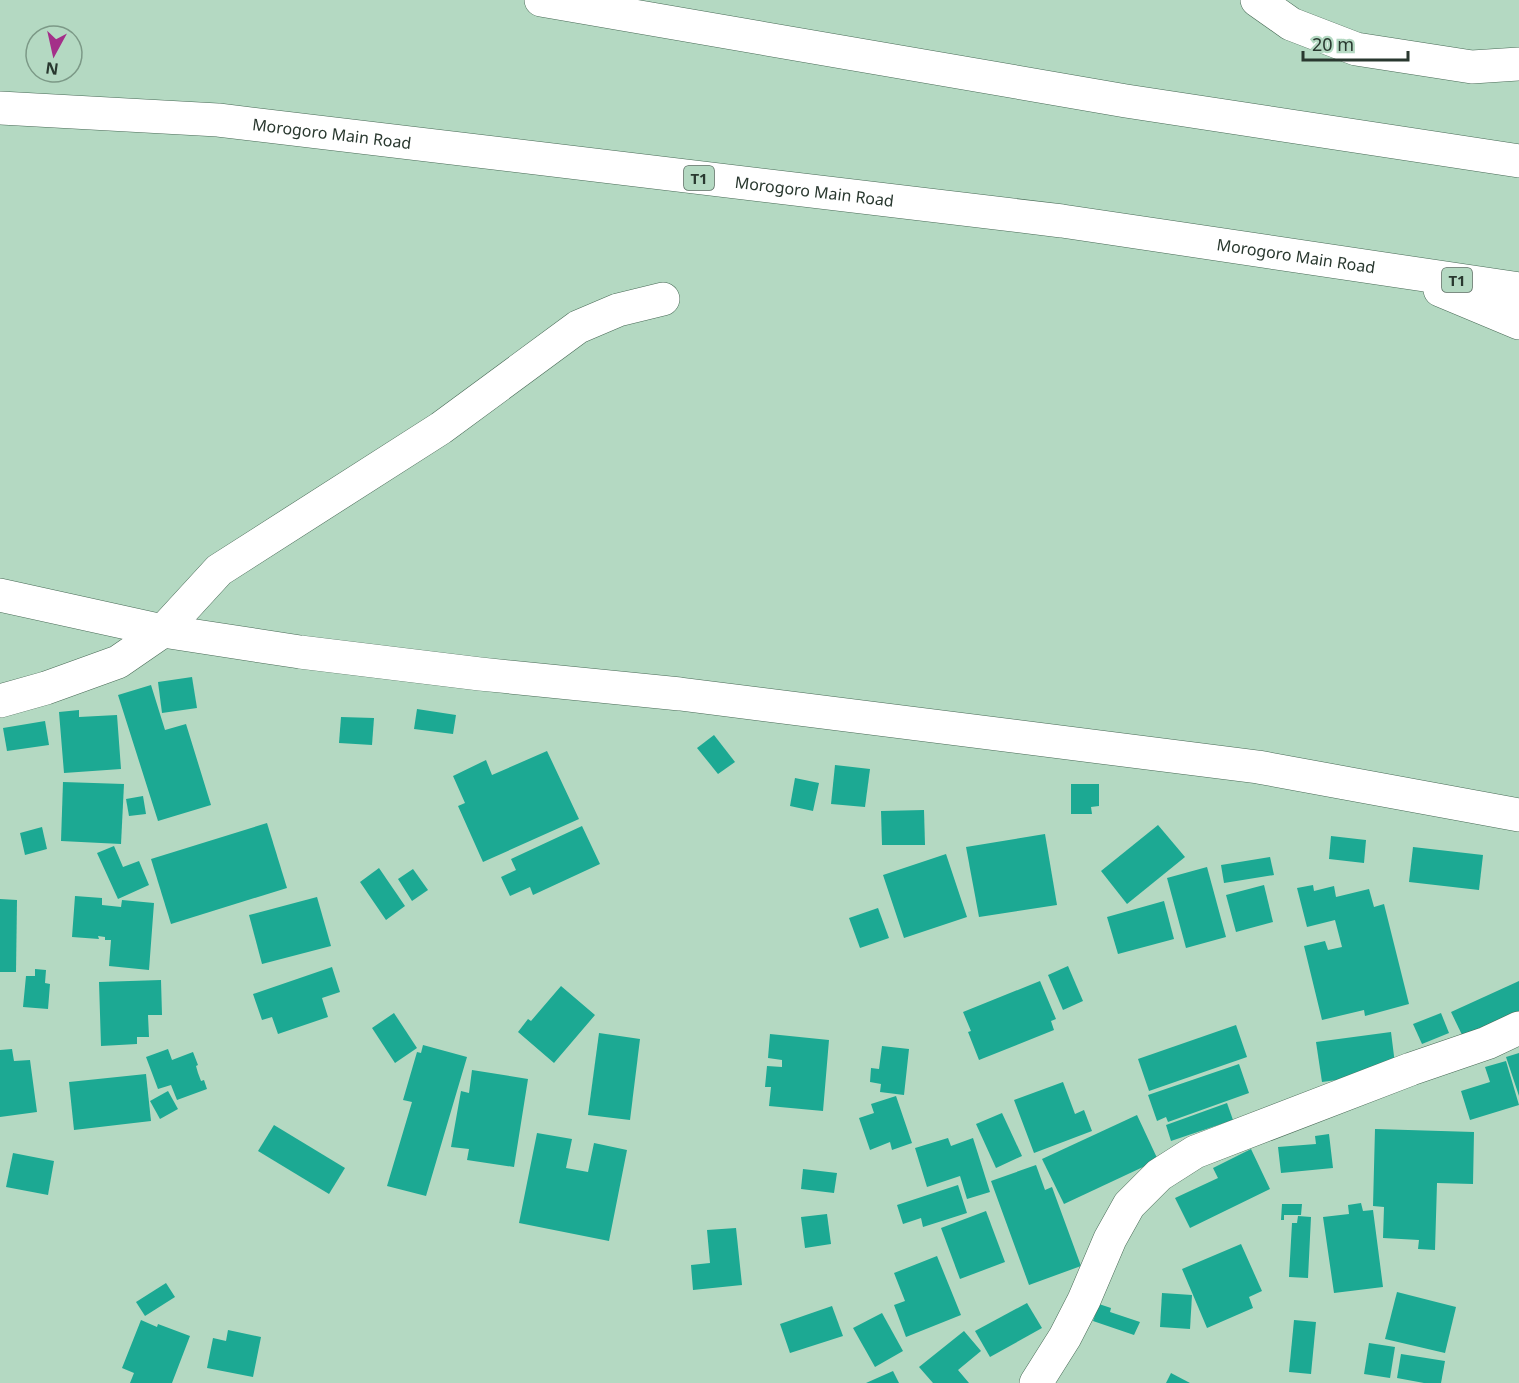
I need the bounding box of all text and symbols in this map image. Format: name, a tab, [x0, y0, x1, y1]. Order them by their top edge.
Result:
north arrow	[24, 24, 84, 84]
scale bar	[1303, 24, 1408, 62]
text: 20 m	[1312, 32, 1354, 56]
text: N	[44, 57, 60, 81]
street label: Morogoro Main Road	[251, 113, 413, 154]
road number: T1	[684, 166, 714, 190]
street label: Morogoro Main Road	[734, 171, 895, 212]
street label: Morogoro Main Road	[1215, 233, 1377, 278]
road number: T1	[1442, 268, 1472, 292]

